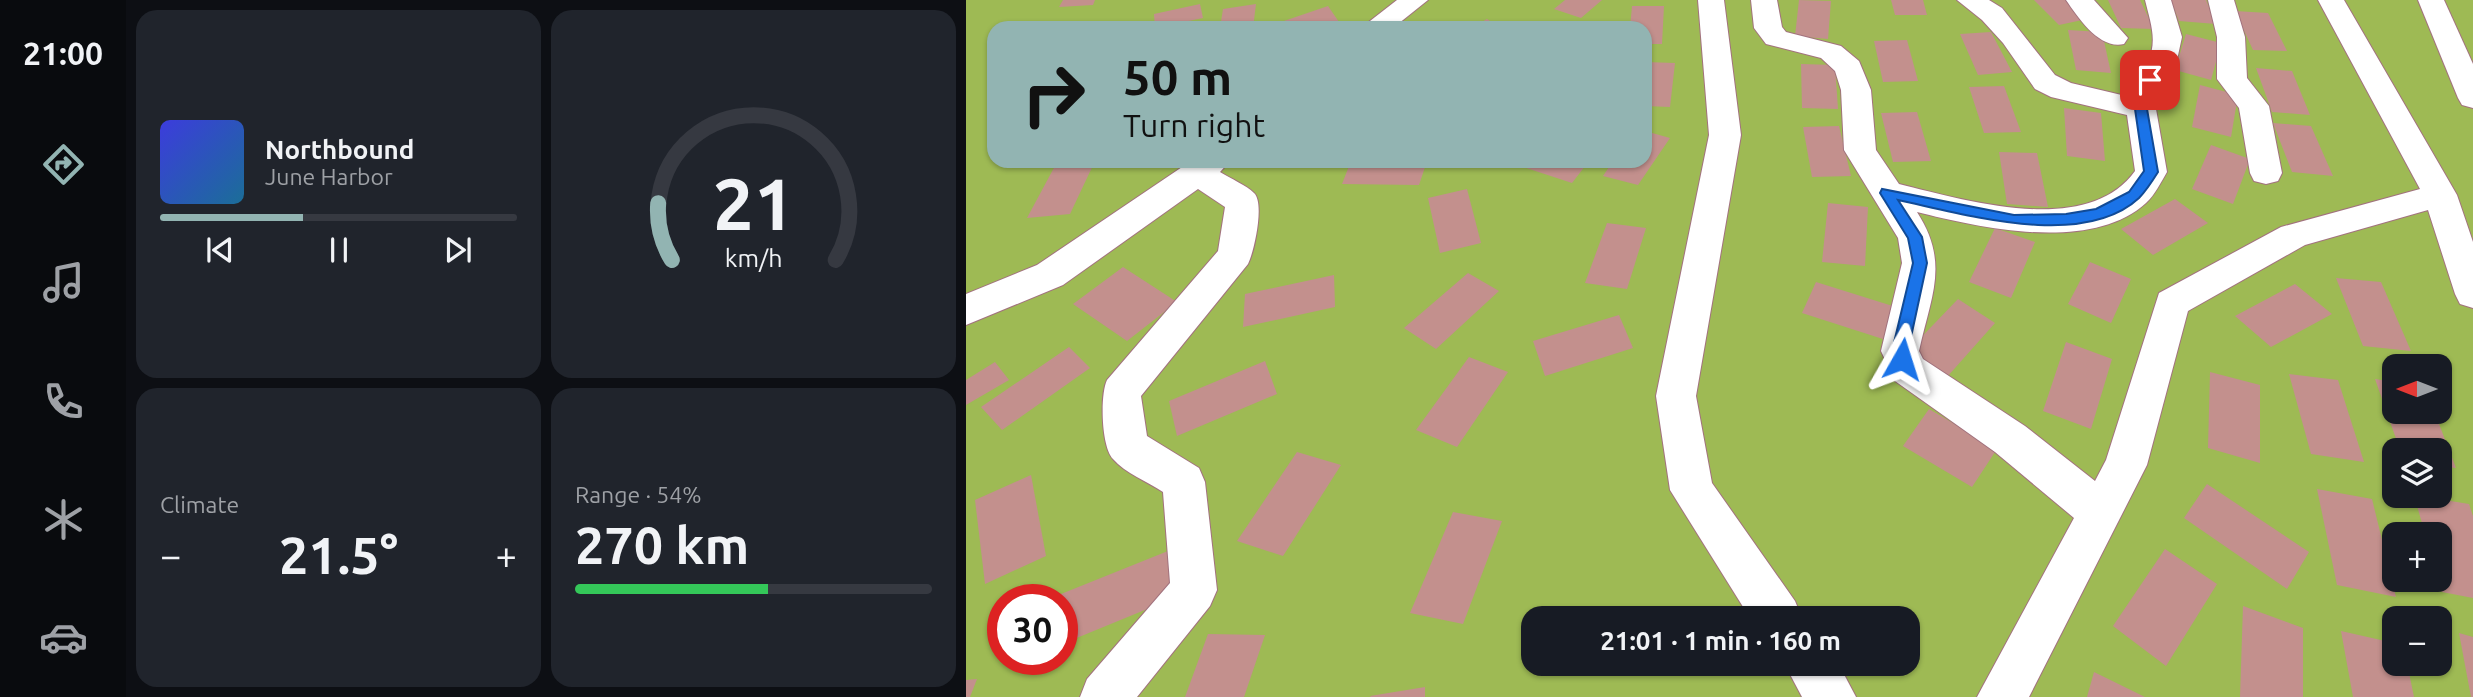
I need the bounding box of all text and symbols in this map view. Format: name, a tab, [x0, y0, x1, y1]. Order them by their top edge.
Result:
text: 21:00	[23, 35, 103, 71]
icon: right	[1008, 49, 1099, 140]
text: 50 m	[1123, 49, 1232, 104]
pin	[2120, 50, 2180, 110]
icon: arrive	[2131, 61, 2169, 99]
text: Turn right	[1123, 107, 1265, 143]
text: Northbound	[265, 135, 414, 164]
icon: directions	[39, 140, 88, 189]
text: 21	[712, 163, 795, 245]
text: June Harbor	[265, 164, 393, 189]
icon: previous	[201, 231, 239, 269]
icon: pause	[320, 231, 358, 269]
icon: next	[439, 231, 477, 269]
text: km/h	[725, 244, 782, 272]
icon: music	[39, 258, 88, 307]
position arrow	[1865, 322, 1939, 396]
north arrow	[2382, 354, 2452, 424]
map controls	[2382, 354, 2452, 676]
icon: phone	[39, 377, 88, 426]
button: layers	[2382, 438, 2452, 508]
text: Range · 54%	[575, 482, 702, 507]
text: Climate	[160, 492, 239, 517]
icon: climate	[39, 495, 88, 544]
text: 270 km	[575, 516, 749, 574]
button: +	[2382, 522, 2452, 592]
text: 21.5°	[279, 526, 398, 584]
text: −	[160, 534, 181, 576]
text: +	[496, 534, 517, 576]
speed limit sign: 30	[987, 584, 1078, 675]
button: −	[2382, 606, 2452, 676]
icon: car	[39, 613, 88, 662]
text: 21:01 · 1 min · 160 m	[1600, 626, 1841, 655]

